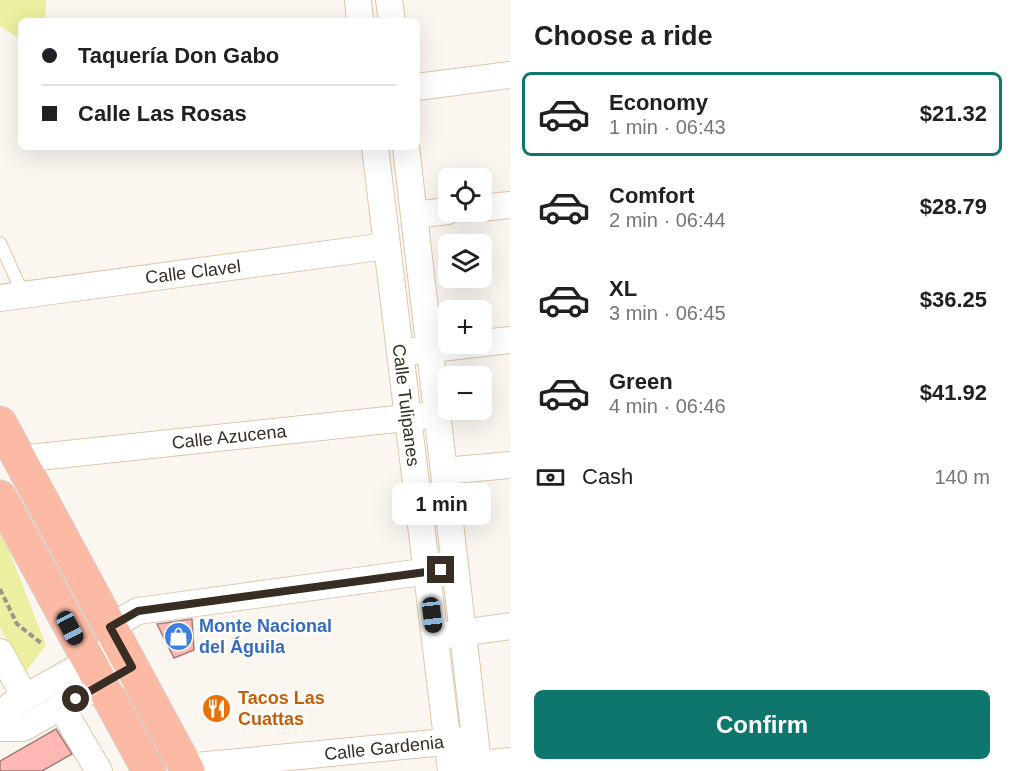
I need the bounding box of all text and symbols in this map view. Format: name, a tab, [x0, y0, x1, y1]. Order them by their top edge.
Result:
text: Choose a ride	[534, 21, 713, 51]
text: Taquería Don Gabo	[78, 43, 279, 68]
icon: car	[537, 87, 591, 141]
text: Economy	[609, 90, 708, 115]
text: Calle Las Rosas	[78, 101, 247, 126]
text: $21.32	[920, 101, 987, 126]
text: 1 min · 06:43	[609, 116, 726, 138]
map controls	[438, 168, 492, 420]
button: locate	[438, 168, 492, 222]
icon: car	[537, 180, 591, 234]
text: Comfort	[609, 183, 695, 208]
text: $28.79	[920, 194, 987, 219]
text: 2 min · 06:44	[609, 209, 726, 231]
button: layers	[438, 234, 492, 288]
street label: Calle Clavel	[144, 256, 242, 288]
icon: car	[537, 273, 591, 327]
text: XL	[609, 276, 637, 301]
text: $36.25	[920, 287, 987, 312]
button: +	[438, 300, 492, 354]
text: 3 min · 06:45	[609, 302, 726, 324]
street label: Calle Tulipanes	[389, 343, 423, 467]
button: −	[438, 366, 492, 420]
icon: car	[537, 366, 591, 420]
text: Green	[609, 369, 673, 394]
text: $41.92	[920, 380, 987, 405]
text: 4 min · 06:46	[609, 395, 726, 417]
street label: Calle Azucena	[171, 421, 288, 453]
icon: cash	[534, 461, 567, 494]
text: Cash	[582, 464, 633, 489]
text: 140 m	[934, 466, 990, 488]
callout: 1 min	[392, 483, 490, 525]
text: 1 min	[415, 493, 468, 515]
route end	[427, 556, 454, 583]
car	[421, 596, 443, 634]
car	[54, 608, 86, 648]
place label: Monte Nacional del Águila	[199, 616, 332, 657]
shop icon: Monte Nacional del Águila	[162, 620, 194, 652]
route start	[62, 685, 89, 712]
place label: Tacos Las Cuattas	[238, 688, 325, 729]
button: Confirm	[534, 690, 990, 759]
restaurant icon: Tacos Las Cuattas	[201, 692, 233, 724]
street label: Calle Gardenia	[323, 732, 446, 764]

